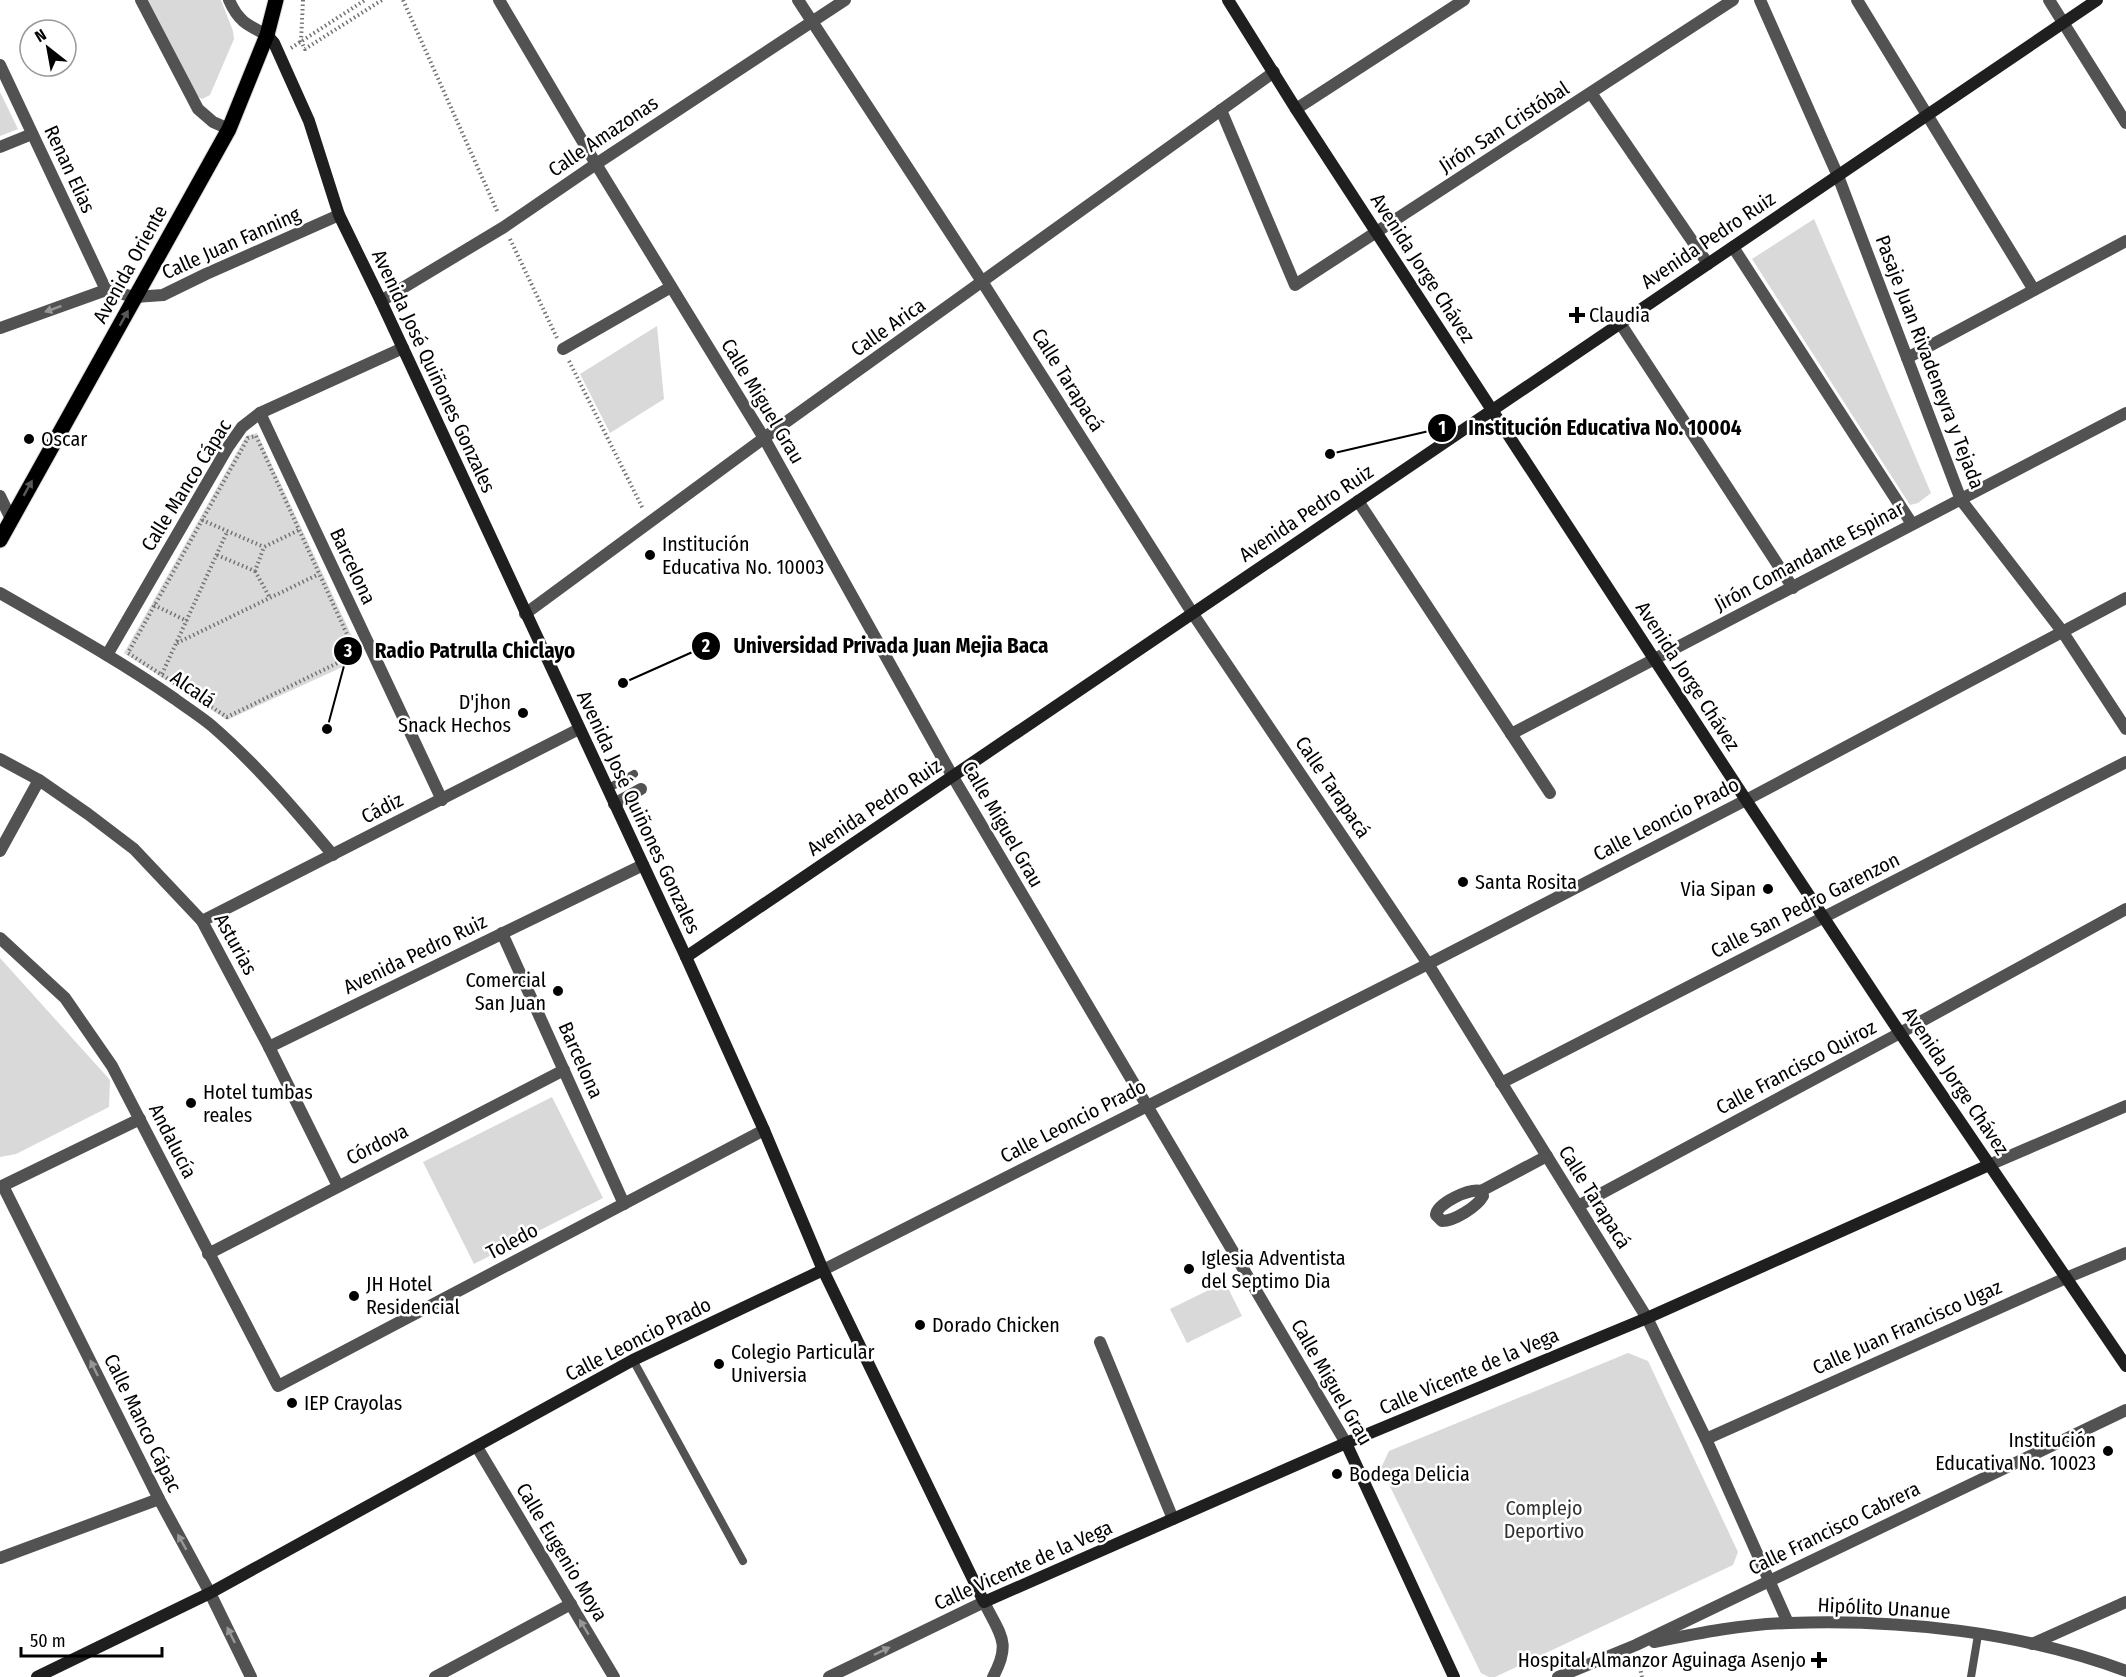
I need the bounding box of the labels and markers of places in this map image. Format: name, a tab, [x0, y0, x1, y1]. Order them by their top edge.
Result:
place label: Claudia	[1589, 303, 1650, 327]
marker: Claudia	[1570, 308, 1584, 322]
callout: Institución Educativa No. 10004	[1427, 408, 1754, 447]
place label: Oscar	[41, 427, 87, 451]
marker: Oscar	[22, 432, 36, 446]
place label: Institución Educativa No. 10003	[662, 532, 824, 579]
marker: Institución Educativa No. 10003	[643, 548, 657, 562]
callout: Universidad Privada Juan Mejia Baca	[691, 626, 1060, 665]
callout: Radio Patrulla Chiclayo	[333, 631, 588, 670]
place label: D'jhon Snack Hechos	[398, 690, 511, 737]
marker: D'jhon Snack Hechos	[516, 706, 530, 720]
place label: Santa Rosita	[1475, 870, 1577, 894]
marker: Santa Rosita	[1456, 875, 1470, 889]
place label: Via Sipan	[1681, 877, 1756, 901]
marker: Via Sipan	[1761, 882, 1775, 896]
place label: Comercial San Juan	[466, 968, 546, 1015]
marker: Comercial San Juan	[551, 984, 565, 998]
place label: Hotel tumbas reales	[203, 1080, 313, 1127]
marker: Hotel tumbas reales	[184, 1096, 198, 1110]
place label: Iglesia Adventista del Septimo Dia	[1201, 1246, 1346, 1293]
marker: Iglesia Adventista del Septimo Dia	[1182, 1262, 1196, 1276]
place label: JH Hotel Residencial	[366, 1272, 460, 1319]
marker: JH Hotel Residencial	[347, 1289, 361, 1303]
place label: Dorado Chicken	[932, 1313, 1060, 1337]
marker: Dorado Chicken	[913, 1318, 927, 1332]
place label: Colegio Particular Universia	[731, 1340, 875, 1387]
marker: Colegio Particular Universia	[712, 1357, 726, 1371]
place label: IEP Crayolas	[304, 1391, 402, 1415]
marker: IEP Crayolas	[285, 1396, 299, 1410]
place label: Institución Educativa No. 10023	[1935, 1428, 2096, 1475]
marker: Institución Educativa No. 10023	[2101, 1444, 2115, 1458]
place label: Bodega Delicia	[1349, 1462, 1470, 1486]
marker: Bodega Delicia	[1330, 1467, 1344, 1481]
place label: Hospital Almanzor Aguinaga Asenjo	[1518, 1648, 1806, 1672]
marker: Hospital Almanzor Aguinaga Asenjo	[1810, 1651, 1828, 1669]

